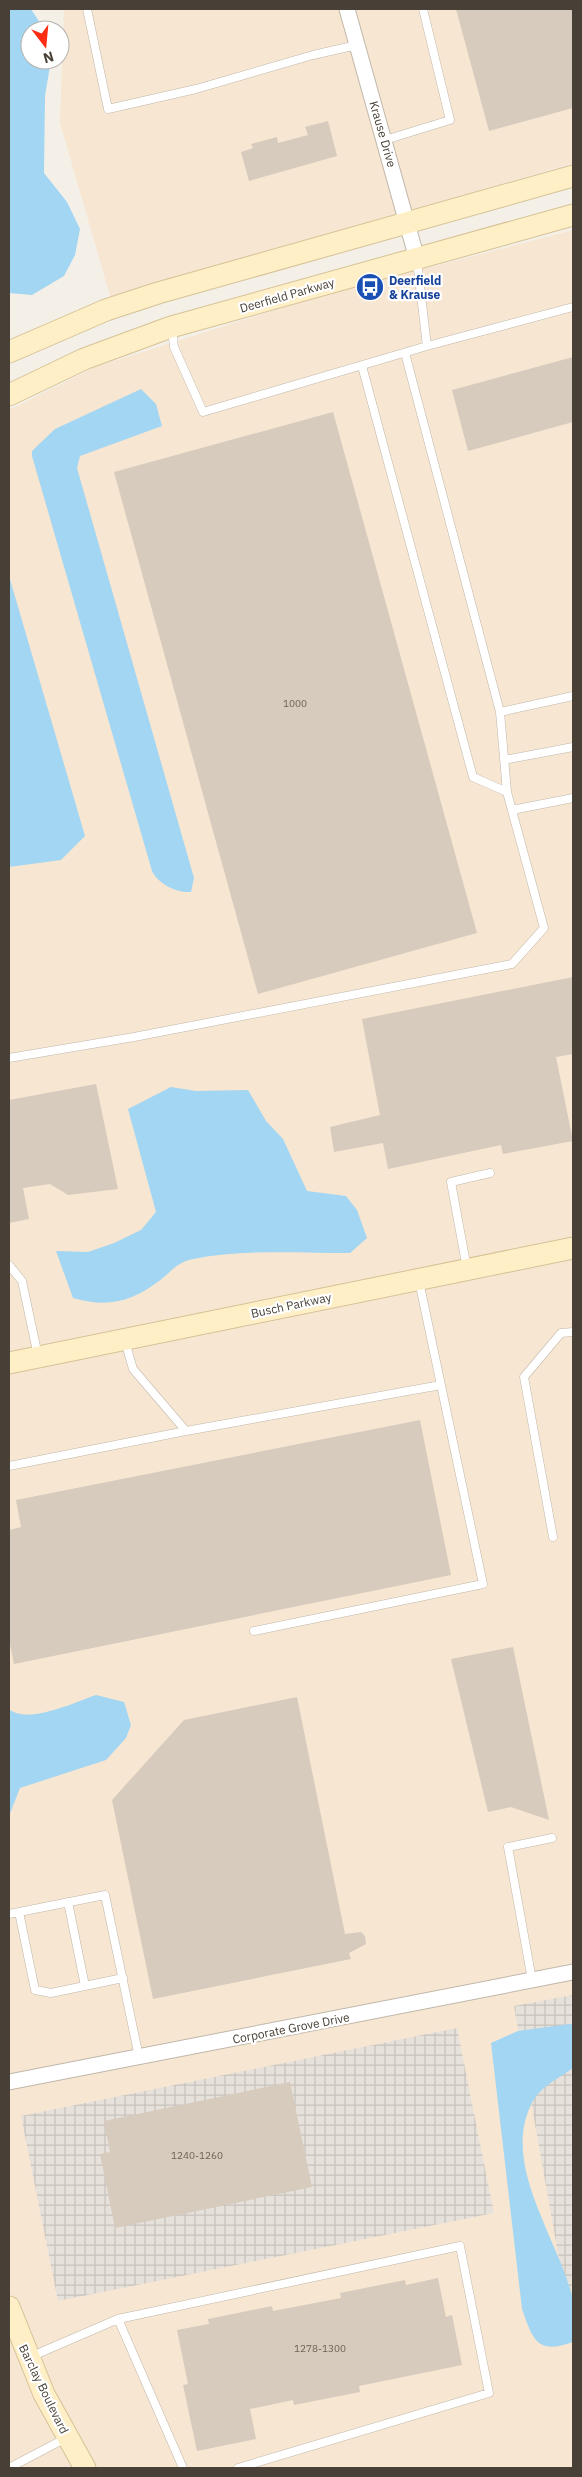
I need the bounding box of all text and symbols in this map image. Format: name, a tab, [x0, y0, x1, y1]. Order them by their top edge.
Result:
north arrow	[20, 20, 70, 70]
text: N	[41, 47, 56, 68]
street label: Krause Drive	[366, 99, 400, 169]
bus stop icon: Deerfield & Krause	[355, 272, 385, 302]
place label: Deerfield & Krause	[389, 273, 441, 302]
street label: Deerfield Parkway	[238, 274, 336, 316]
house number: 1000	[283, 697, 307, 710]
street label: Busch Parkway	[249, 1289, 333, 1321]
street label: Corporate Grove Drive	[231, 2009, 351, 2047]
house number: 1240-1260	[171, 2149, 223, 2162]
street label: Barclay Boulevard	[16, 2342, 72, 2436]
house number: 1278-1300	[294, 2342, 346, 2355]

